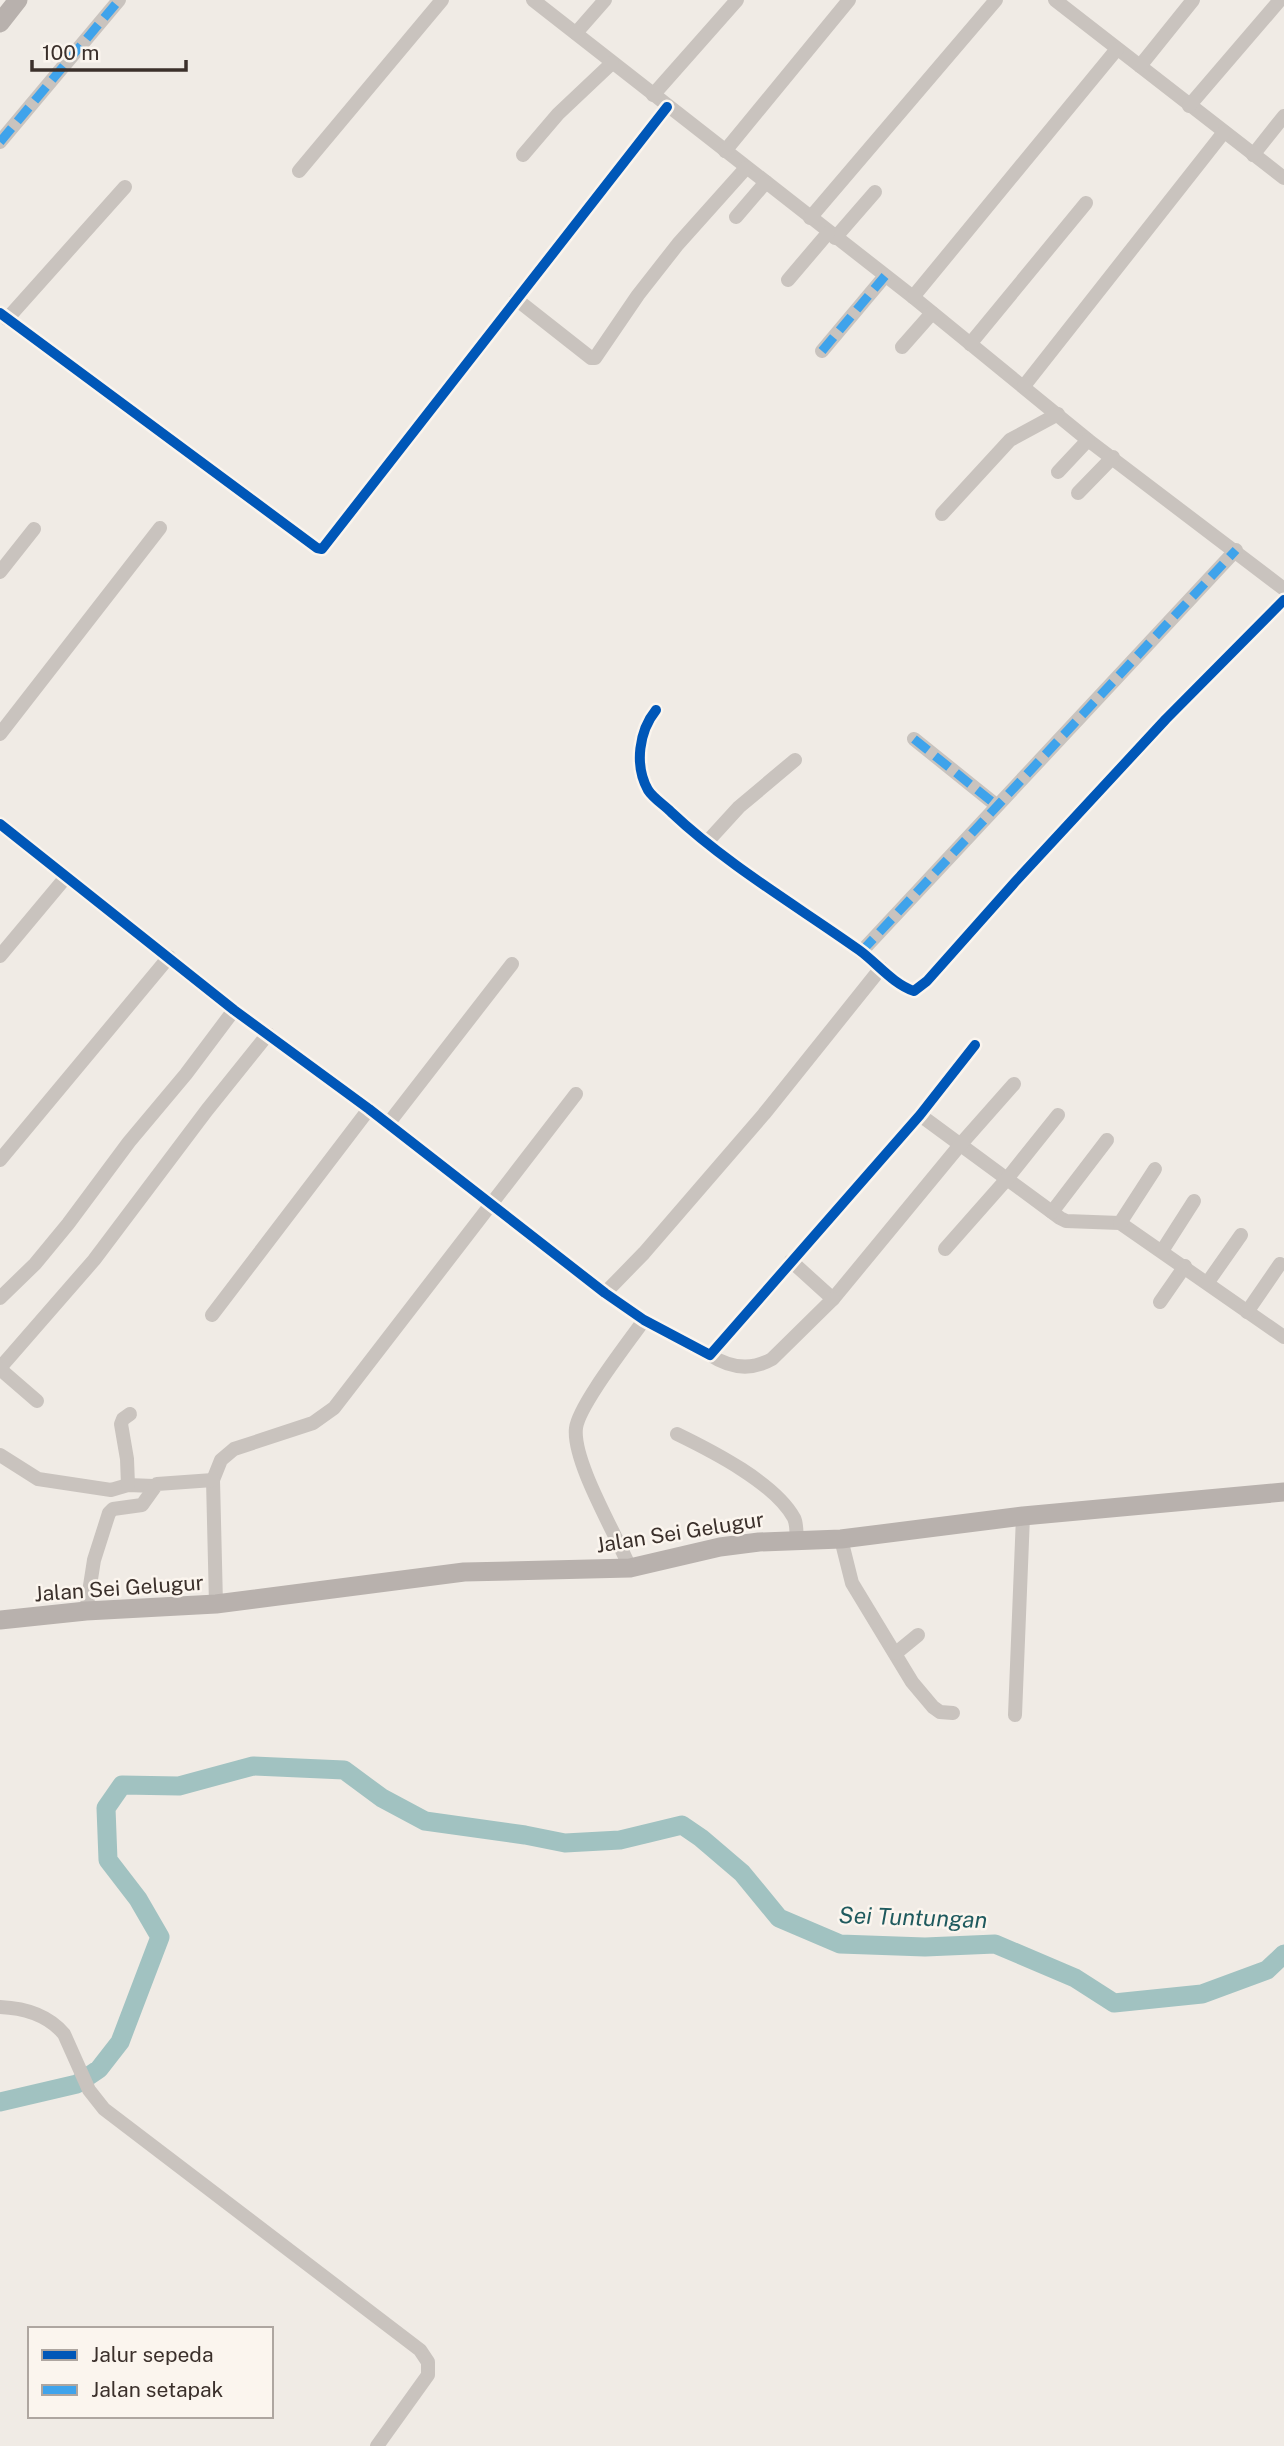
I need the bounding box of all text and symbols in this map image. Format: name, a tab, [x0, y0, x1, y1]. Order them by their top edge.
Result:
scale bar	[32, 28, 186, 72]
text: 100 m	[42, 40, 99, 65]
street label: Jalan Sei Gelugur	[594, 1506, 766, 1558]
street label: Jalan Sei Gelugur	[33, 1570, 205, 1606]
water label: Sei Tuntungan	[838, 1901, 988, 1933]
legend	[28, 2327, 273, 2418]
text: Jalur sepeda	[91, 2342, 214, 2367]
text: Jalan setapak	[91, 2377, 224, 2402]

